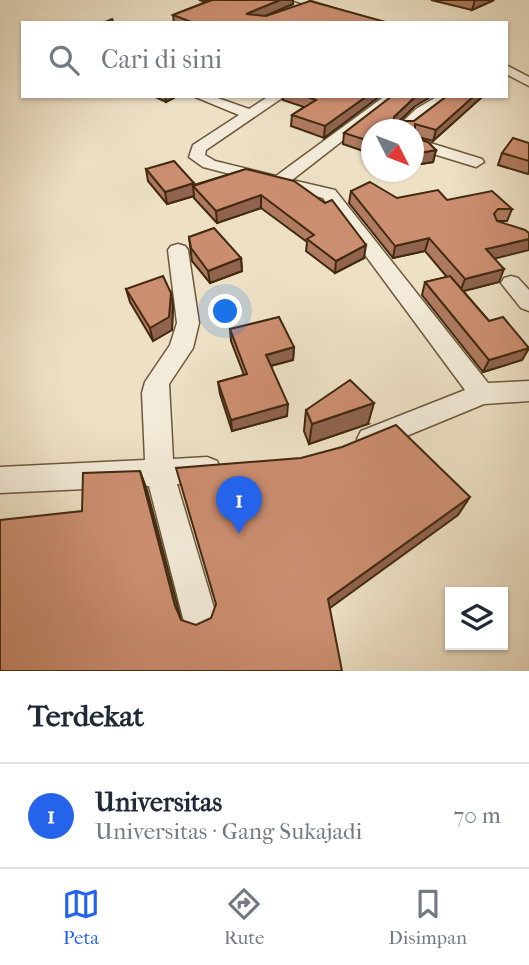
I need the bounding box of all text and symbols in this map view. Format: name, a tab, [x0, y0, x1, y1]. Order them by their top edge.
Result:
search box	[21, 21, 508, 98]
icon: search	[45, 41, 83, 79]
text: Cari di sini	[101, 44, 222, 75]
north arrow	[361, 119, 424, 182]
your location	[208, 294, 242, 328]
pin: 1	[216, 476, 262, 534]
map controls	[445, 587, 508, 650]
button: layers	[445, 587, 508, 650]
text: Terdekat	[28, 699, 144, 734]
text: Universitas	[95, 787, 222, 818]
text: 1	[47, 802, 55, 829]
text: 70 m	[453, 802, 501, 829]
text: Universitas · Gang Sukajadi	[95, 818, 362, 845]
tab: Peta	[62, 885, 100, 949]
tab: Rute	[224, 885, 264, 949]
tab: Disimpan	[388, 885, 467, 949]

